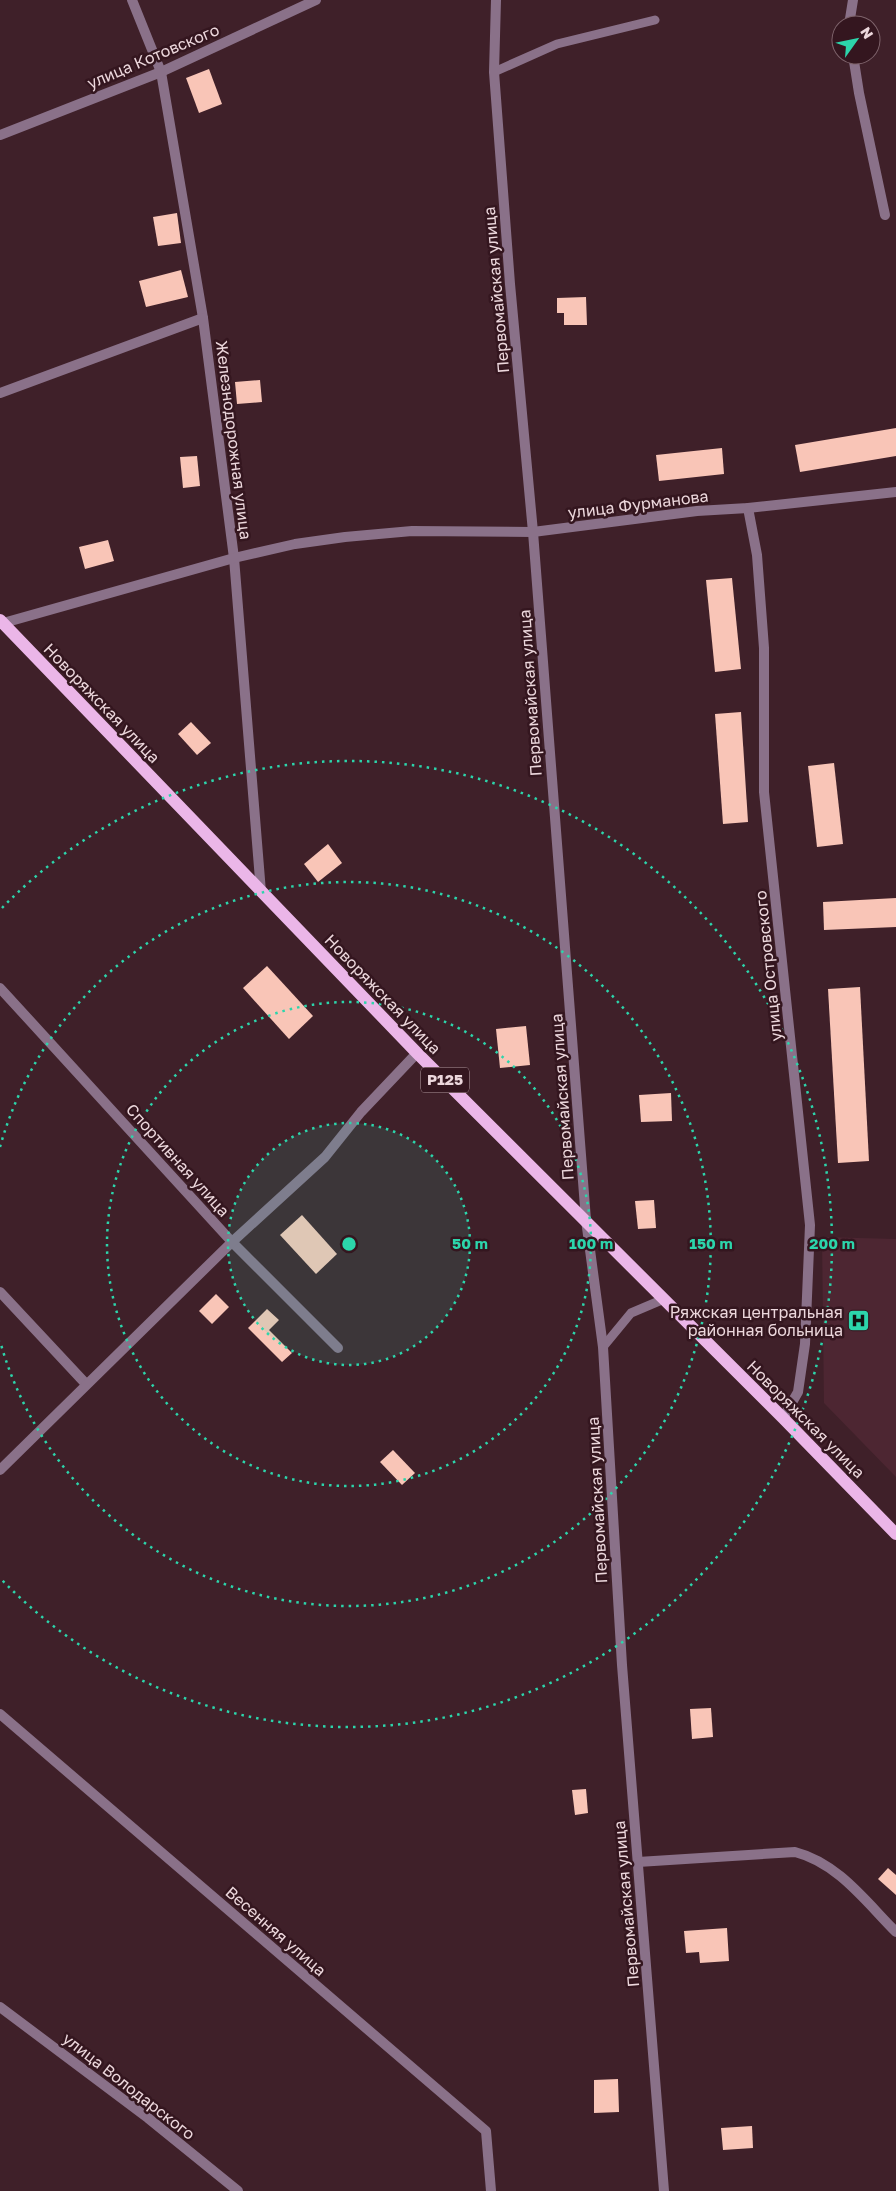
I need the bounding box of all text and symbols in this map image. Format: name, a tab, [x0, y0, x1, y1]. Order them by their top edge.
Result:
north arrow	[831, 15, 881, 65]
street label: улица Котовского	[84, 19, 222, 93]
text: N	[857, 24, 877, 42]
street label: Первомайская улица	[479, 206, 513, 374]
street label: Железнодорожная улица	[212, 339, 256, 541]
street label: улица Фурманова	[567, 485, 709, 523]
street label: Первомайская улица	[514, 609, 546, 777]
street label: Новоряжская улица	[40, 639, 164, 767]
street label: улица Островского	[750, 889, 786, 1043]
street label: Новоряжская улица	[321, 930, 445, 1058]
street label: Первомайская улица	[546, 1013, 578, 1181]
road number: Р125	[421, 1068, 469, 1092]
street label: Спортивная улица	[122, 1099, 234, 1221]
text: 50 m	[452, 1234, 488, 1252]
text: 100 m	[569, 1234, 613, 1252]
text: 150 m	[689, 1234, 733, 1252]
text: 200 m	[809, 1234, 855, 1252]
centre of rings	[340, 1235, 358, 1253]
place label: Ряжская центральная районная больница	[670, 1302, 843, 1340]
hospital icon: Ряжская центральная районная больница	[847, 1309, 871, 1333]
street label: Новоряжская улица	[743, 1356, 869, 1482]
street label: Первомайская улица	[583, 1416, 611, 1584]
street label: Первомайская улица	[609, 1820, 643, 1988]
street label: Весенняя улица	[222, 1882, 330, 1980]
street label: улица Володарского	[59, 2028, 199, 2144]

